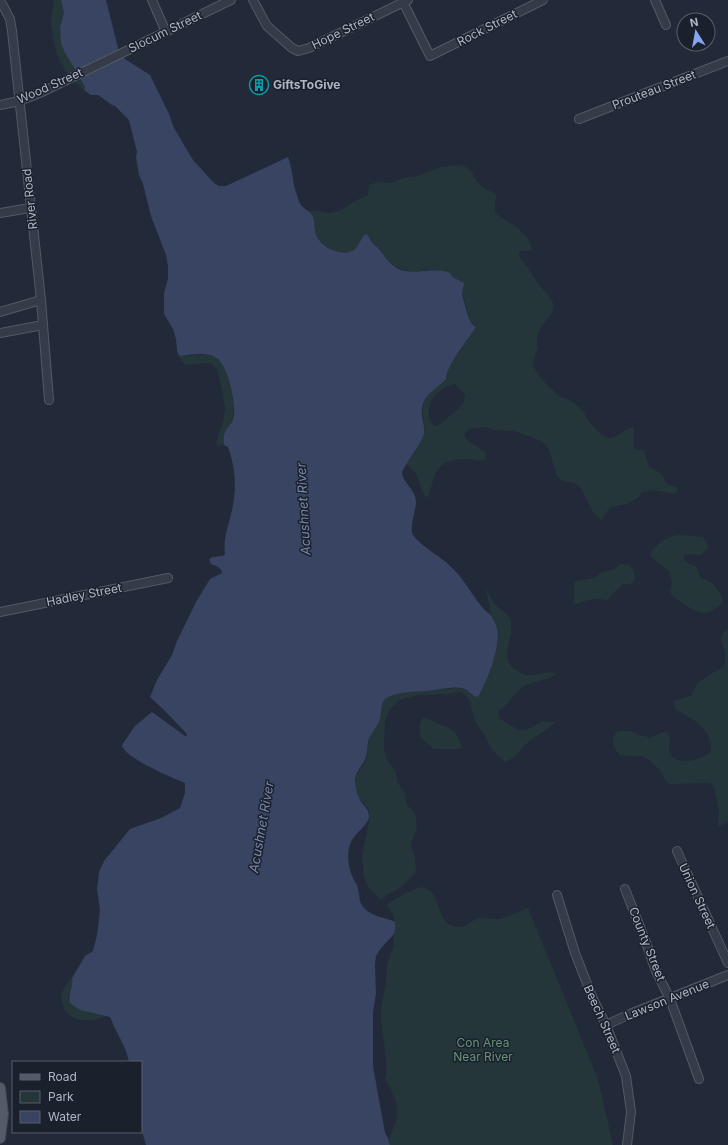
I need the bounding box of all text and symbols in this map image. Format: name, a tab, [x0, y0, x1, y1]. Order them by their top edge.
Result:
street label: Rock Street	[454, 6, 519, 49]
street label: Slocum Street	[126, 7, 204, 56]
street label: Hope Street	[309, 9, 377, 52]
north arrow	[676, 12, 716, 52]
text: N	[689, 15, 700, 30]
street label: Wood Street	[15, 64, 85, 107]
street label: Prouteau Street	[610, 67, 698, 112]
building icon: GiftsToGive	[248, 74, 270, 96]
place label: GiftsToGive	[273, 77, 341, 92]
street label: River Road	[19, 168, 40, 230]
water label: Acushnet River	[293, 461, 313, 557]
street label: Hadley Street	[45, 580, 123, 609]
water label: Acushnet River	[245, 779, 277, 875]
street label: Union Street	[676, 861, 719, 931]
street label: County Street	[626, 905, 669, 983]
street label: Lawson Avenue	[623, 976, 711, 1023]
street label: Beech Street	[581, 982, 624, 1055]
park label: Con Area Near River	[453, 1035, 513, 1064]
legend	[12, 1061, 142, 1133]
text: Road	[48, 1069, 77, 1084]
text: Park	[48, 1089, 74, 1104]
text: Water	[48, 1109, 82, 1124]

